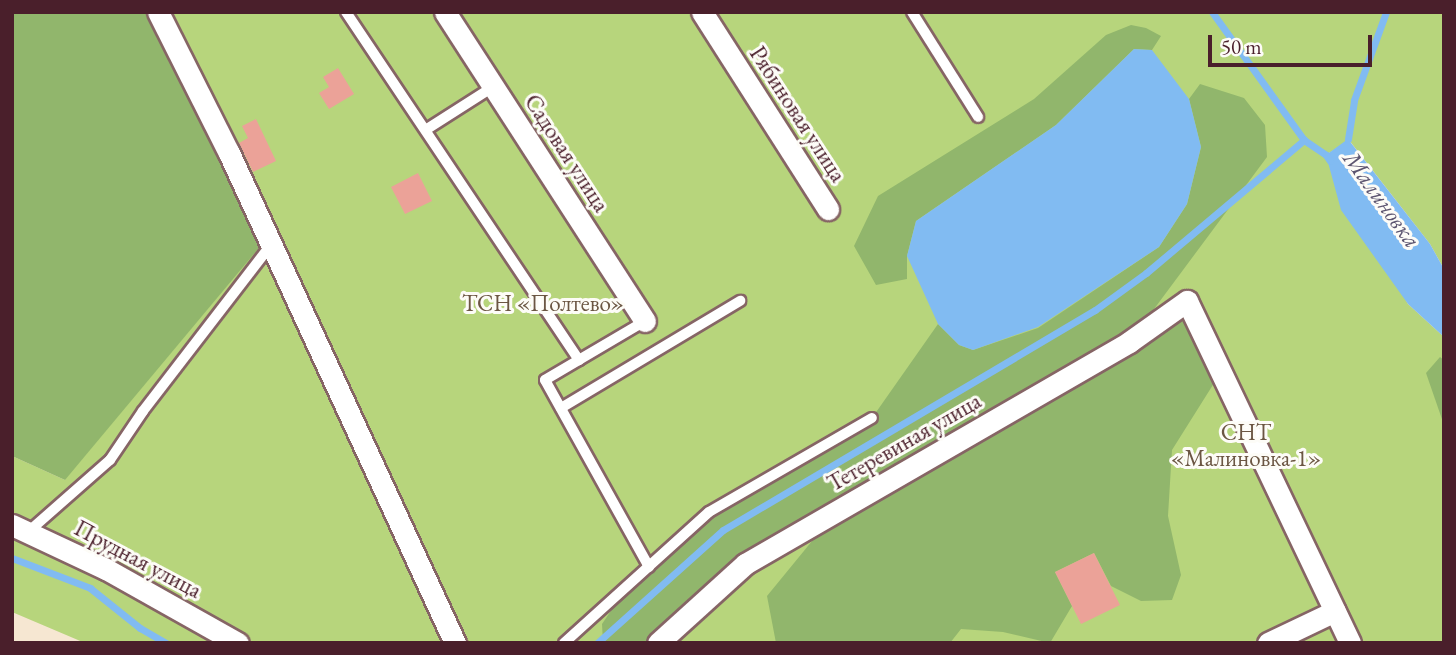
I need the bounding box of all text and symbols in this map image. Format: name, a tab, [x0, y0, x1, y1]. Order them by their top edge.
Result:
scale bar	[1211, 21, 1376, 65]
text: 50 m	[1221, 33, 1262, 60]
street label: Рябиновая улица	[744, 41, 852, 187]
street label: Садовая улица	[519, 89, 615, 217]
water label: Малиновка	[1337, 145, 1427, 253]
park label: ТСН «Полтево»	[462, 289, 624, 317]
street label: Тетеревиная улица	[822, 387, 986, 497]
park label: СНТ «Малиновка-1»	[1171, 418, 1321, 472]
street label: Прудная улица	[70, 514, 206, 604]

